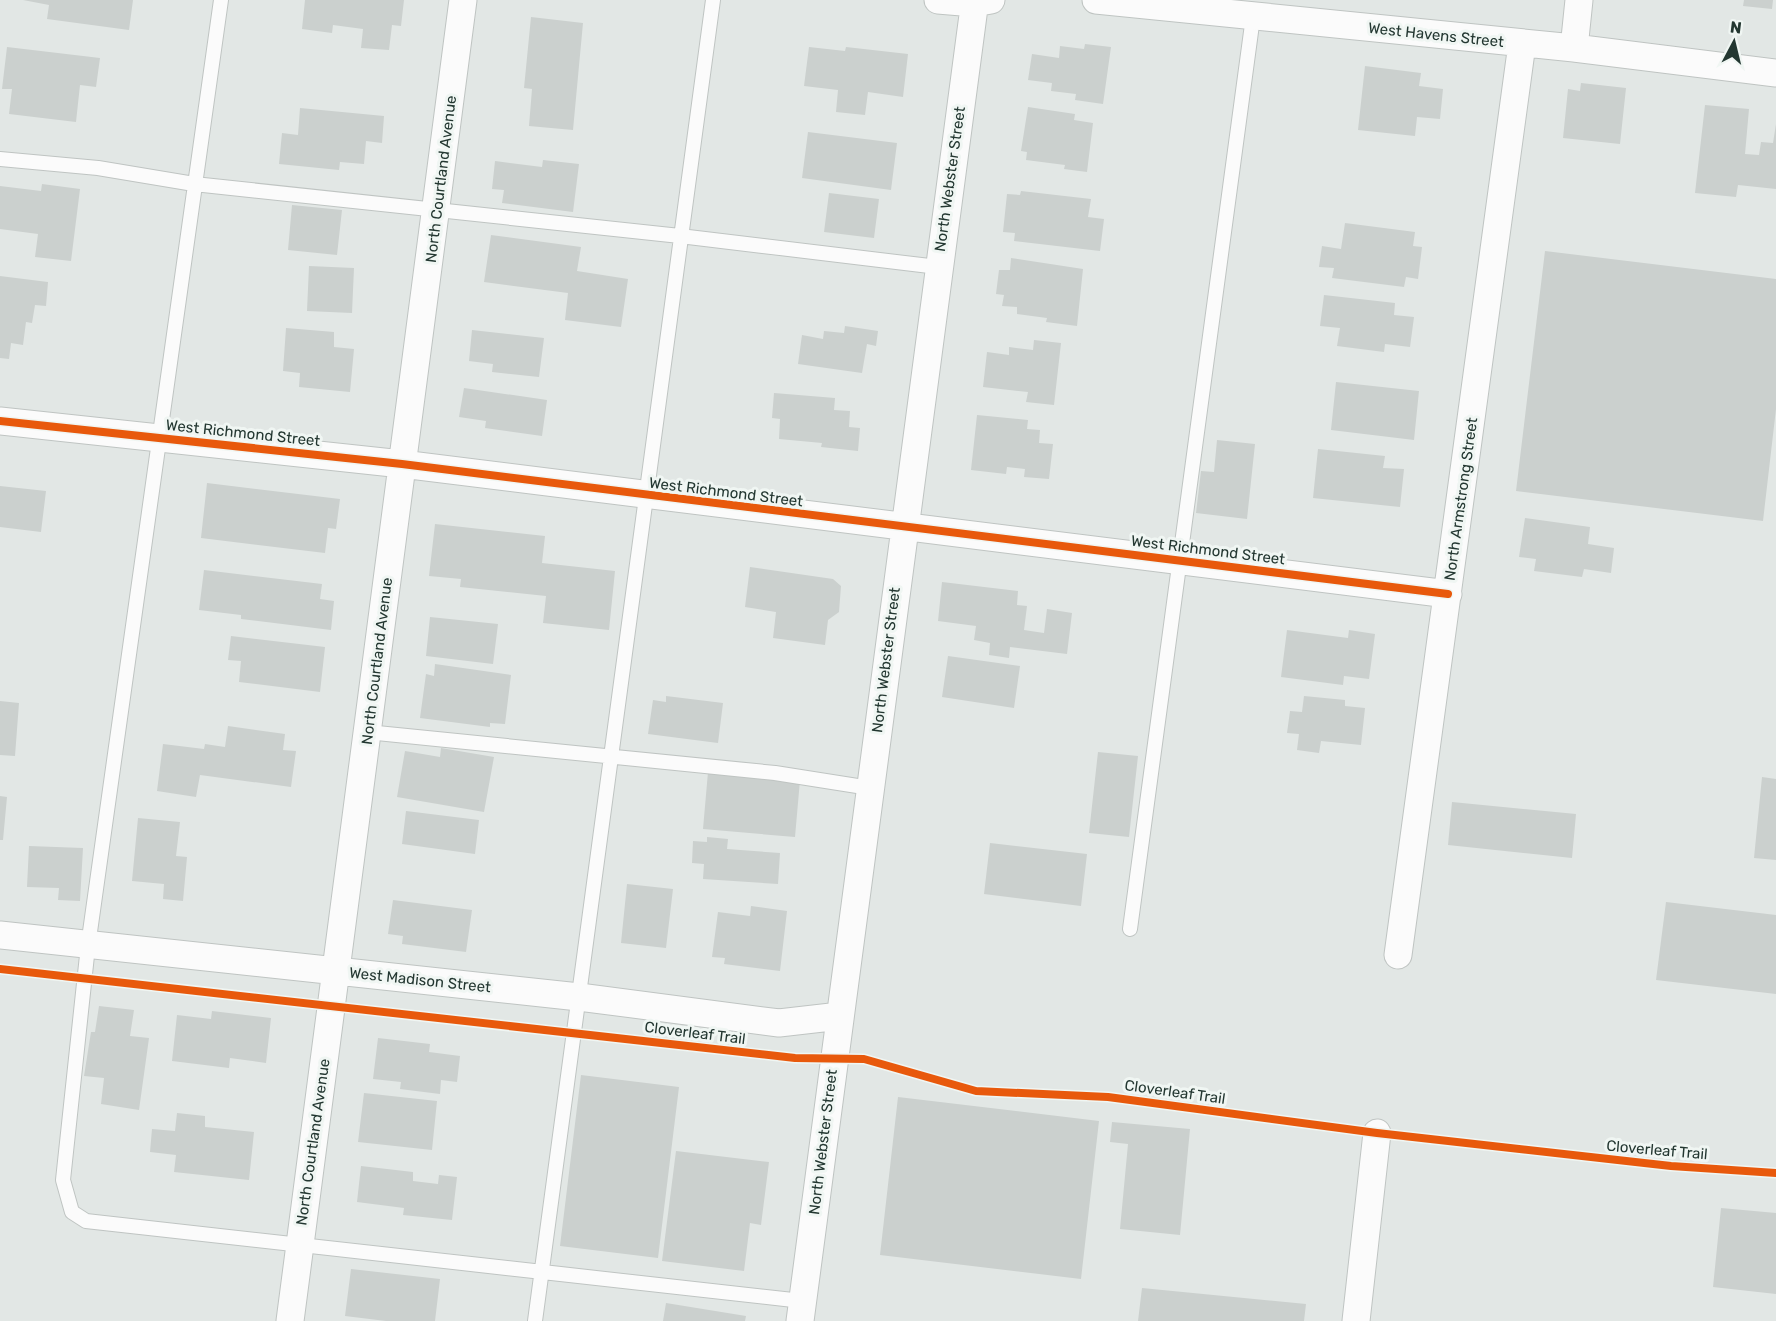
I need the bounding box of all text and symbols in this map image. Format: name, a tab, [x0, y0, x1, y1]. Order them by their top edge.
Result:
north arrow	[1704, 12, 1764, 72]
text: N	[1729, 17, 1743, 38]
street label: West Havens Street	[1367, 19, 1505, 51]
street label: North Courtland Avenue	[422, 94, 460, 264]
street label: North Webster Street	[931, 105, 969, 253]
street label: West Richmond Street	[165, 416, 321, 450]
street label: North Armstrong Street	[1441, 416, 1481, 582]
street label: West Richmond Street	[648, 474, 804, 510]
street label: West Richmond Street	[1130, 532, 1286, 568]
street label: North Courtland Avenue	[358, 576, 396, 746]
street label: North Webster Street	[868, 586, 904, 734]
street label: West Madison Street	[348, 964, 492, 996]
street label: Cloverleaf Trail	[643, 1018, 747, 1048]
street label: North Courtland Avenue	[292, 1057, 334, 1227]
street label: North Webster Street	[805, 1068, 841, 1216]
street label: Cloverleaf Trail	[1123, 1076, 1227, 1108]
street label: Cloverleaf Trail	[1606, 1137, 1708, 1163]

